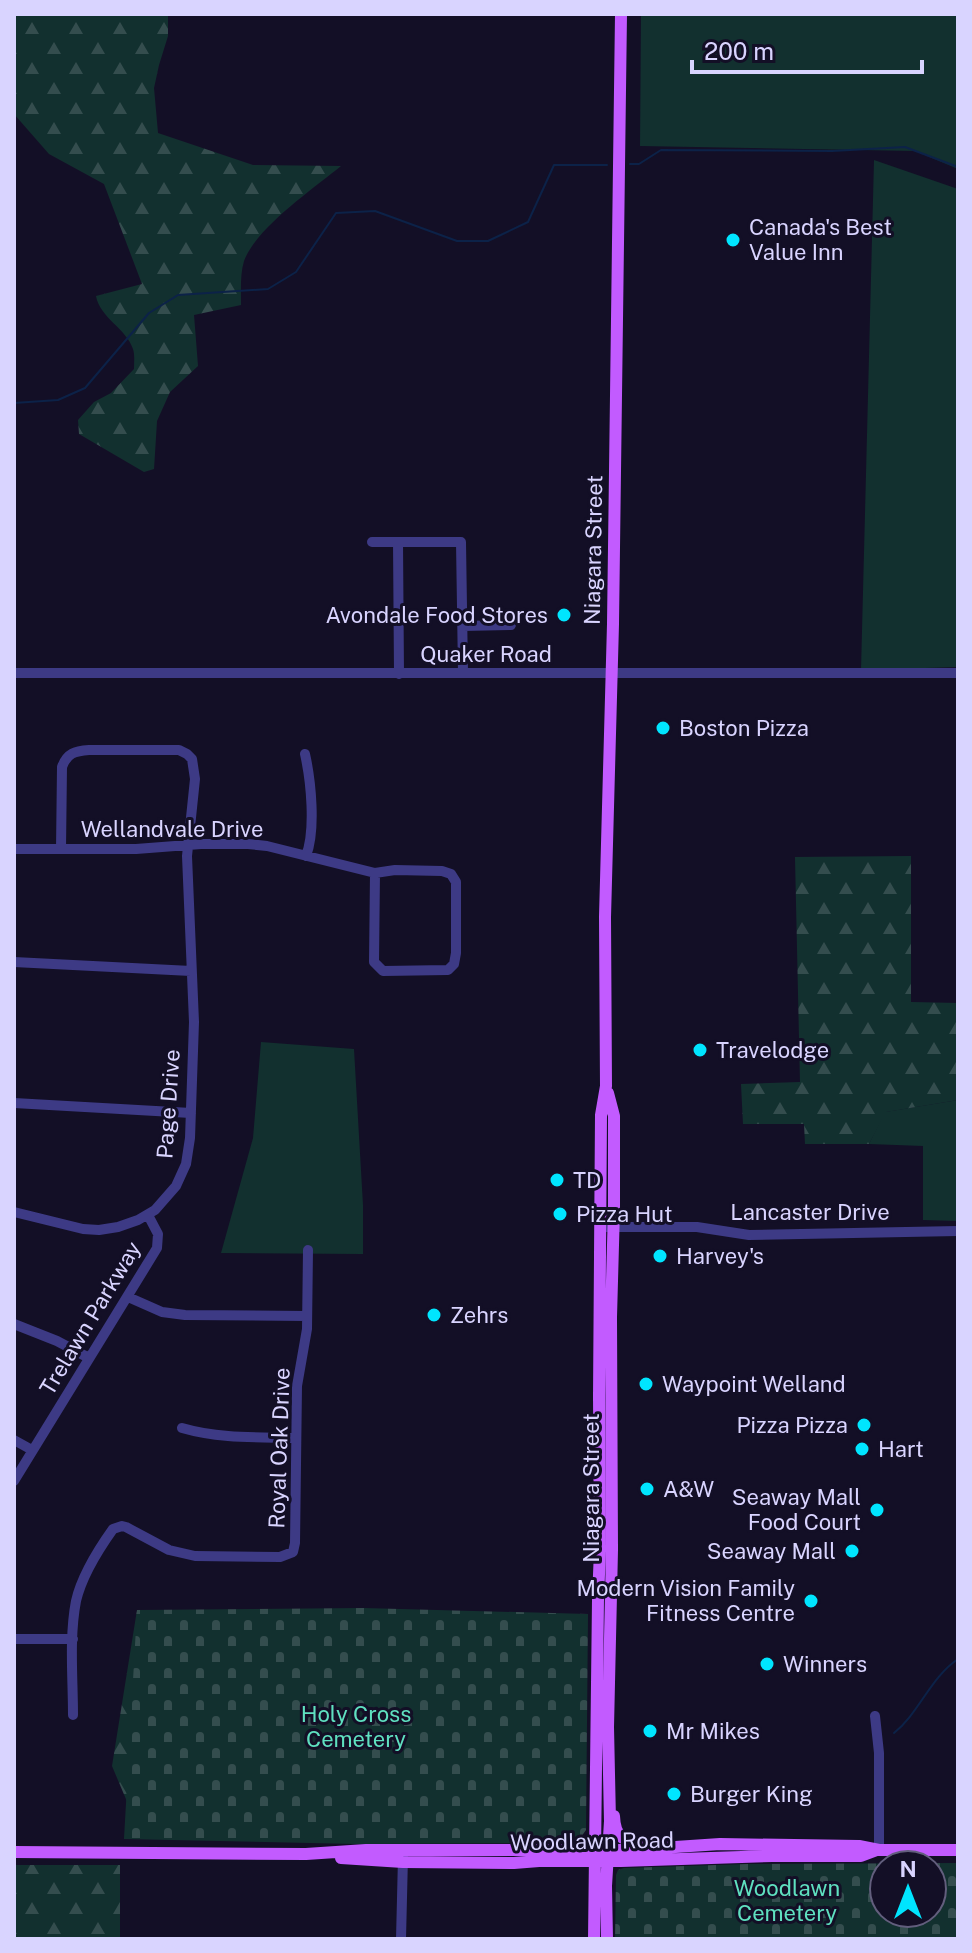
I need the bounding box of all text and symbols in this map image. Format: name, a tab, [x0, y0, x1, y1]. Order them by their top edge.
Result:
scale bar	[692, 24, 922, 74]
text: 200 m	[704, 37, 774, 65]
place label: Canada's Best Value Inn	[749, 214, 892, 265]
marker: Canada's Best Value Inn	[724, 231, 742, 249]
street label: Niagara Street	[579, 475, 607, 625]
place label: Avondale Food Stores	[326, 602, 548, 628]
marker: Avondale Food Stores	[555, 606, 573, 624]
street label: Quaker Road	[420, 641, 552, 667]
place label: Boston Pizza	[679, 715, 809, 741]
marker: Boston Pizza	[654, 719, 672, 737]
street label: Wellandvale Drive	[81, 816, 263, 842]
place label: Travelodge	[716, 1037, 829, 1063]
marker: Travelodge	[691, 1041, 709, 1059]
street label: Page Drive	[151, 1048, 185, 1160]
place label: TD	[573, 1167, 601, 1193]
marker: TD	[548, 1171, 566, 1189]
street label: Lancaster Drive	[730, 1199, 890, 1225]
place label: Pizza Hut	[576, 1201, 673, 1227]
marker: Pizza Hut	[551, 1205, 569, 1223]
street label: Trelawn Parkway	[34, 1236, 146, 1399]
place label: Harvey's	[676, 1243, 764, 1269]
marker: Harvey's	[651, 1247, 669, 1265]
place label: Zehrs	[450, 1302, 509, 1328]
marker: Zehrs	[425, 1306, 443, 1324]
street label: Royal Oak Drive	[263, 1367, 295, 1529]
place label: Waypoint Welland	[662, 1371, 846, 1397]
marker: Waypoint Welland	[637, 1375, 655, 1393]
place label: Pizza Pizza	[736, 1412, 848, 1438]
street label: Niagara Street	[578, 1413, 604, 1563]
marker: Pizza Pizza	[855, 1416, 873, 1434]
place label: Hart	[878, 1436, 924, 1462]
marker: Hart	[853, 1440, 871, 1458]
place label: A&W	[663, 1476, 714, 1502]
marker: A&W	[638, 1480, 656, 1498]
place label: Seaway Mall Food Court	[732, 1484, 861, 1535]
marker: Seaway Mall Food Court	[868, 1501, 886, 1519]
place label: Seaway Mall	[707, 1538, 836, 1564]
marker: Seaway Mall	[843, 1542, 861, 1560]
place label: Modern Vision Family Fitness Centre	[577, 1575, 795, 1626]
marker: Modern Vision Family Fitness Centre	[802, 1592, 820, 1610]
place label: Winners	[783, 1651, 867, 1677]
marker: Winners	[758, 1655, 776, 1673]
park label: Holy Cross Cemetery	[301, 1701, 411, 1752]
place label: Mr Mikes	[666, 1718, 760, 1744]
marker: Mr Mikes	[641, 1722, 659, 1740]
place label: Burger King	[690, 1781, 813, 1807]
marker: Burger King	[665, 1785, 683, 1803]
street label: Woodlawn Road	[510, 1827, 674, 1855]
north arrow	[868, 1849, 948, 1929]
text: N	[899, 1856, 917, 1882]
park label: Woodlawn Cemetery	[734, 1875, 840, 1926]

